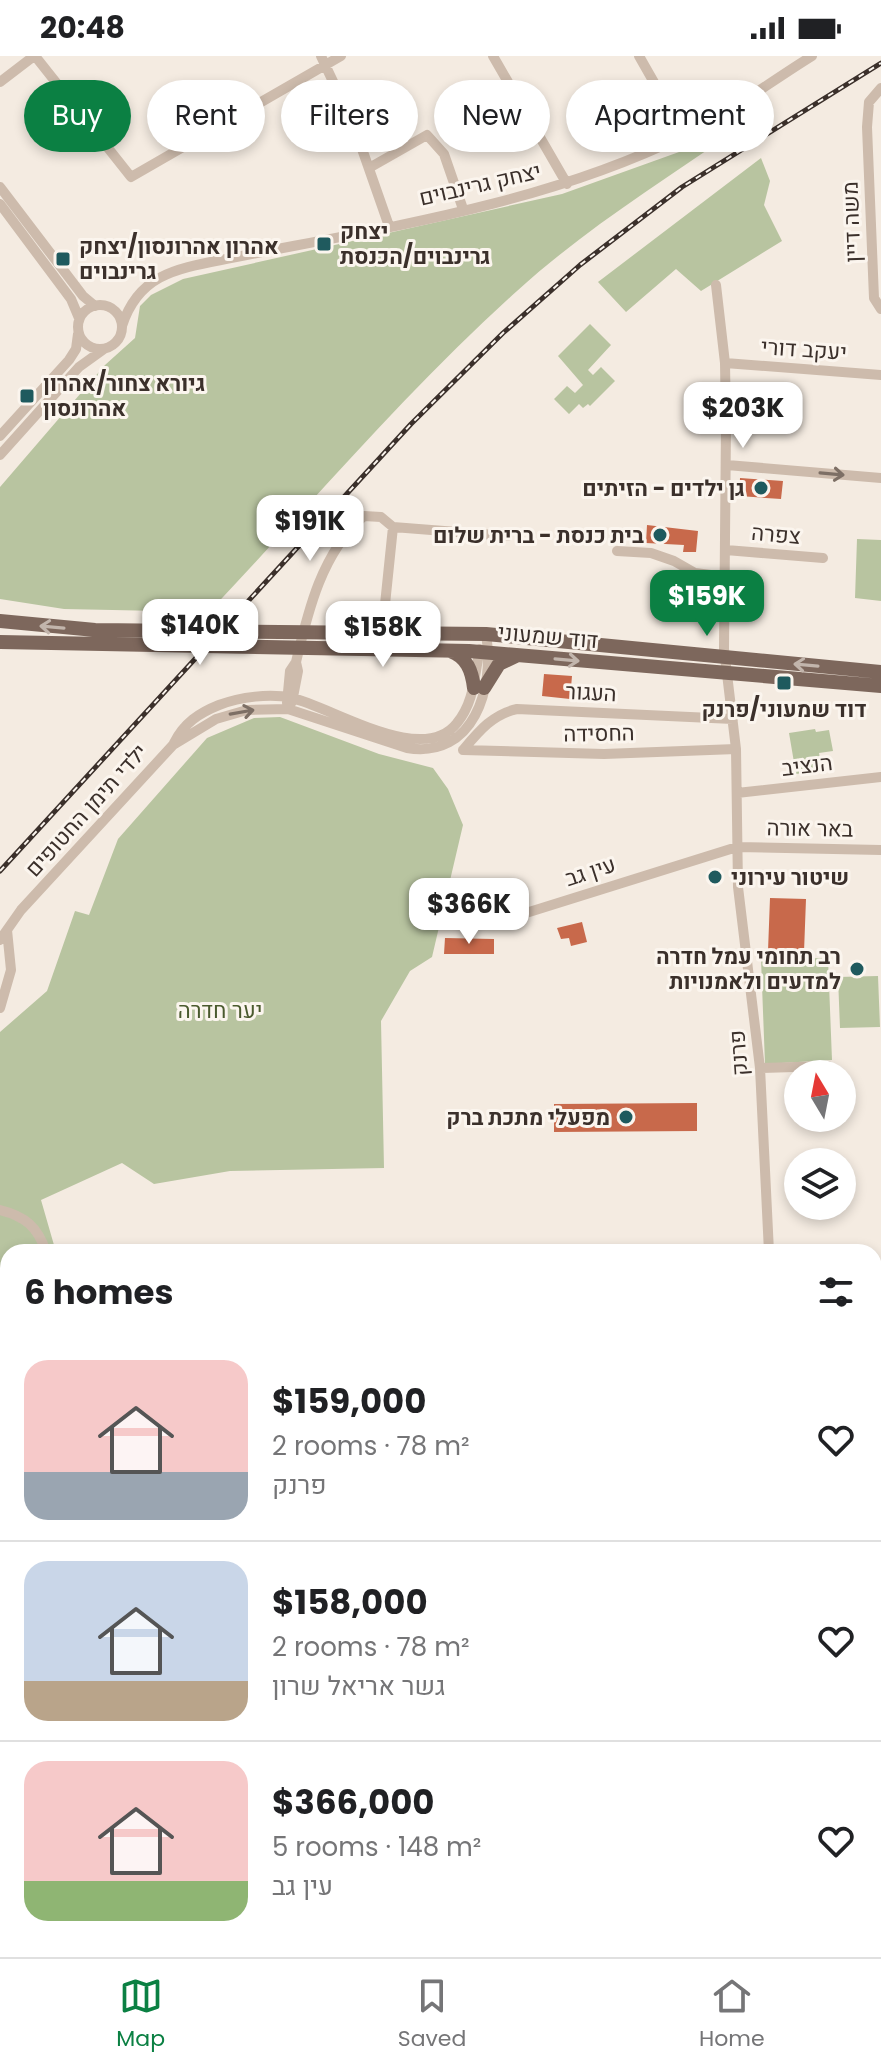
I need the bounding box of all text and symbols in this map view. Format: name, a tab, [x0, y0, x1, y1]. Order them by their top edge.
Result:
text: 20:48	[40, 6, 125, 49]
chip: Buy	[24, 80, 131, 152]
chip: Rent	[147, 80, 265, 152]
chip: Filters	[281, 80, 418, 152]
chip: New	[434, 80, 550, 152]
chip: Apartment	[566, 80, 774, 152]
street label: יצחק גרינבוים	[416, 155, 544, 214]
street label: משה דיין	[835, 181, 868, 263]
place label: יצחק גרינבוים/הכנסת	[340, 216, 490, 272]
place label: אהרון אהרונסון/יצחק גרינבוים	[79, 231, 279, 287]
marker: יצחק גרינבוים/הכנסת	[315, 235, 333, 253]
marker: אהרון אהרונסון/יצחק גרינבוים	[54, 250, 72, 268]
street label: יעקב דורי	[760, 331, 848, 368]
place label: גיורא צחור/אהרון אהרונסון	[43, 368, 205, 424]
pin: $203K	[687, 382, 799, 450]
marker: גיורא צחור/אהרון אהרונסון	[18, 387, 36, 405]
text: $203K	[702, 390, 784, 426]
one-way arrow	[818, 467, 845, 482]
place label: גן ילדים - הזיתים	[582, 473, 745, 504]
marker: גן ילדים - הזיתים	[752, 479, 770, 497]
pin: $191K	[254, 495, 366, 563]
text: $191K	[275, 503, 345, 539]
street label: צפרה	[750, 517, 802, 552]
place label: בית כנסת - ברית שלום	[433, 520, 644, 551]
marker: בית כנסת - ברית שלום	[651, 526, 669, 544]
pin: $159K	[651, 570, 763, 638]
text: $159K	[668, 578, 746, 614]
pin: $140K	[144, 599, 256, 667]
pin: $158K	[327, 601, 439, 669]
text: $140K	[160, 607, 240, 643]
text: $158K	[344, 609, 422, 645]
street label: דוד שמעוני	[497, 617, 599, 656]
one-way arrow	[39, 619, 66, 634]
one-way arrow	[553, 652, 579, 667]
one-way arrow	[793, 658, 820, 673]
marker: דוד שמעוני/פרנק	[775, 674, 793, 692]
street label: העגור	[564, 676, 617, 709]
place label: דוד שמעוני/פרנק	[701, 694, 867, 725]
one-way arrow	[229, 703, 255, 718]
street label: החסידה	[563, 717, 635, 750]
street label: ילדי תימן החטופים	[18, 737, 154, 884]
street label: הנציב	[780, 747, 834, 784]
street label: באר אורה	[766, 812, 854, 845]
street label: עין גב	[561, 849, 620, 894]
place label: שיטור עירוני	[731, 862, 849, 893]
marker: שיטור עירוני	[706, 868, 724, 886]
pin: $366K	[413, 878, 525, 946]
text: $366K	[427, 886, 511, 922]
place label: רב תחומי עמל חדרה למדעים ולאמנויות	[656, 941, 841, 997]
marker: רב תחומי עמל חדרה למדעים ולאמנויות	[848, 960, 866, 978]
park label: יער חדרה	[178, 995, 262, 1026]
street label: פרנק	[721, 1029, 756, 1077]
north arrow	[784, 1060, 856, 1132]
map controls	[784, 1060, 856, 1220]
place label: מפעלי מתכת ברק	[446, 1102, 610, 1133]
marker: מפעלי מתכת ברק	[617, 1108, 635, 1126]
button: layers	[784, 1148, 856, 1220]
text: 6 homes	[24, 1268, 173, 1316]
icon: filters	[814, 1270, 858, 1314]
text: $159,000	[272, 1377, 426, 1425]
icon: home	[88, 1392, 184, 1488]
icon: heart	[814, 1418, 858, 1462]
text: 2 rooms · 78 m²	[272, 1428, 470, 1464]
text: פרנק	[272, 1467, 327, 1503]
text: $158,000	[272, 1578, 428, 1626]
icon: home	[88, 1593, 184, 1689]
icon: heart	[814, 1619, 858, 1663]
text: 2 rooms · 78 m²	[272, 1629, 470, 1665]
text: גשר אריאל שרון	[272, 1668, 445, 1704]
text: $366,000	[272, 1778, 435, 1826]
icon: home	[88, 1793, 184, 1889]
icon: heart	[814, 1819, 858, 1863]
text: 5 rooms · 148 m²	[272, 1829, 481, 1865]
text: עין גב	[272, 1868, 333, 1904]
tab: Map	[116, 1974, 165, 2055]
tab: Saved	[398, 1974, 466, 2055]
tab: Home	[699, 1974, 765, 2055]

